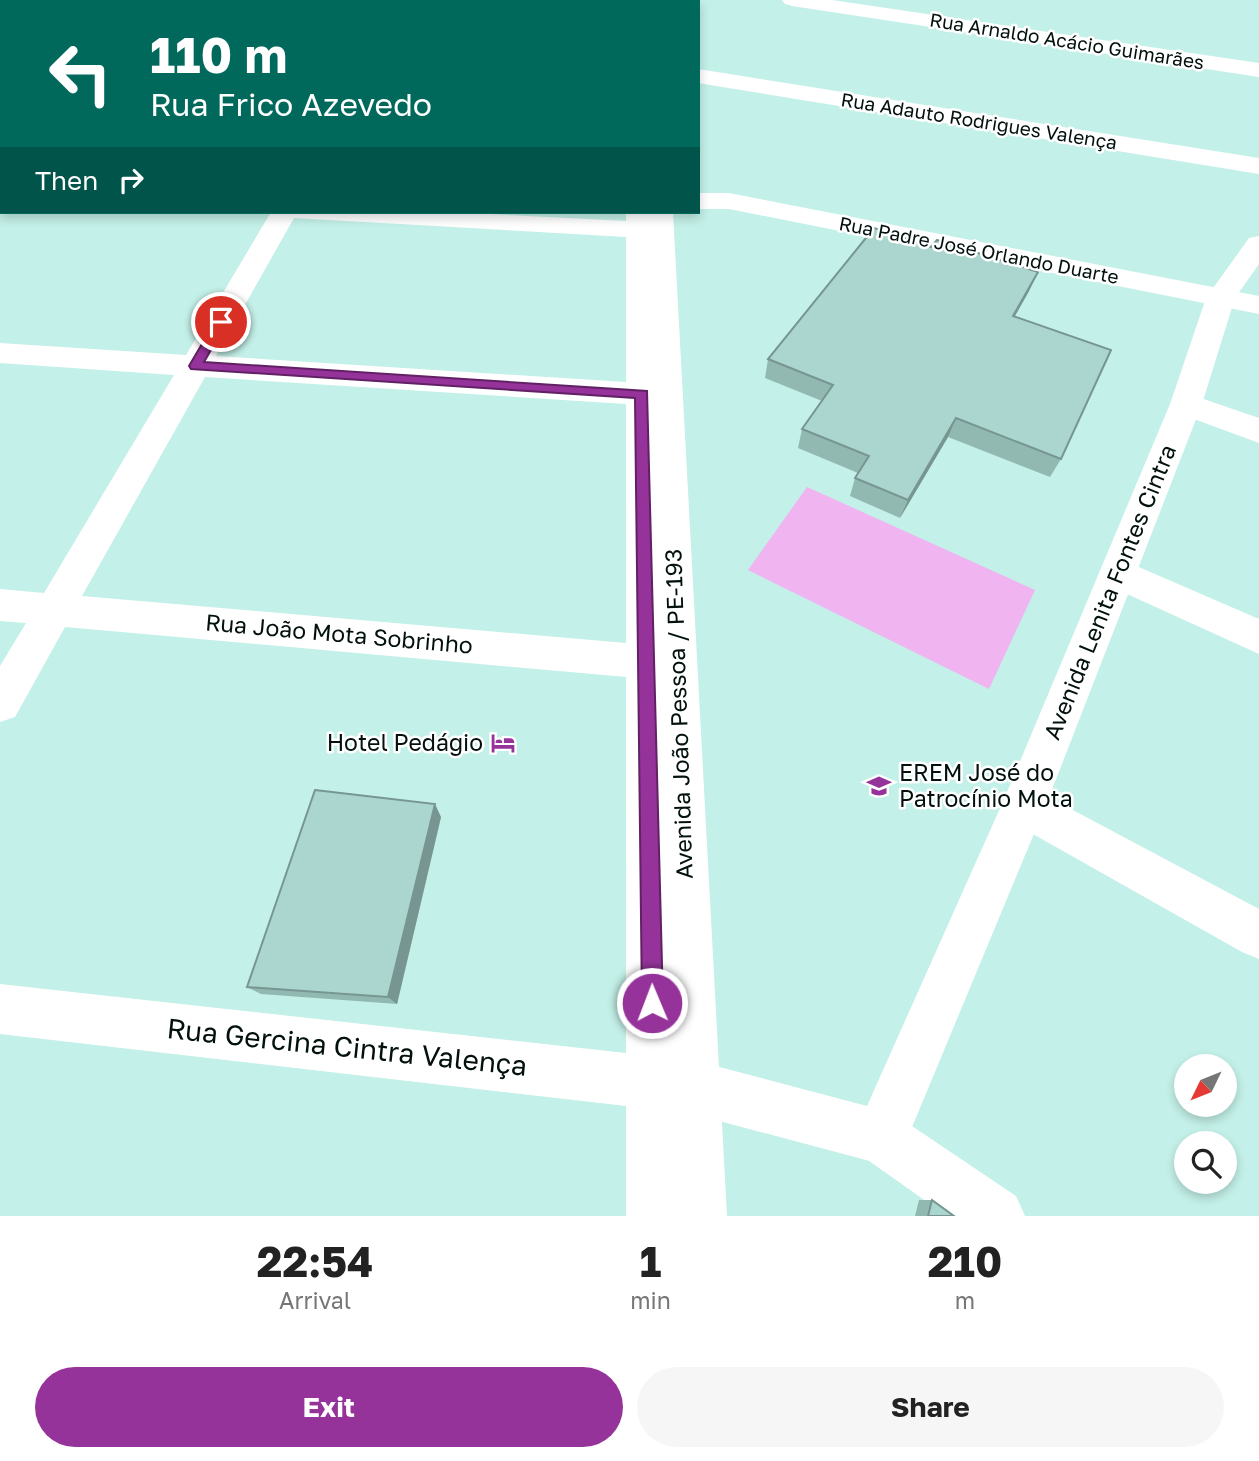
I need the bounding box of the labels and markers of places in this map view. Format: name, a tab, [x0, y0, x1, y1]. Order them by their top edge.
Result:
pin	[191, 292, 251, 352]
place label: Hotel Pedágio	[327, 728, 483, 756]
hotel icon: Hotel Pedágio	[489, 729, 517, 757]
place label: EREM José do Patrocínio Mota	[899, 758, 1073, 812]
school or university icon: EREM José do Patrocínio Mota	[865, 772, 893, 800]

